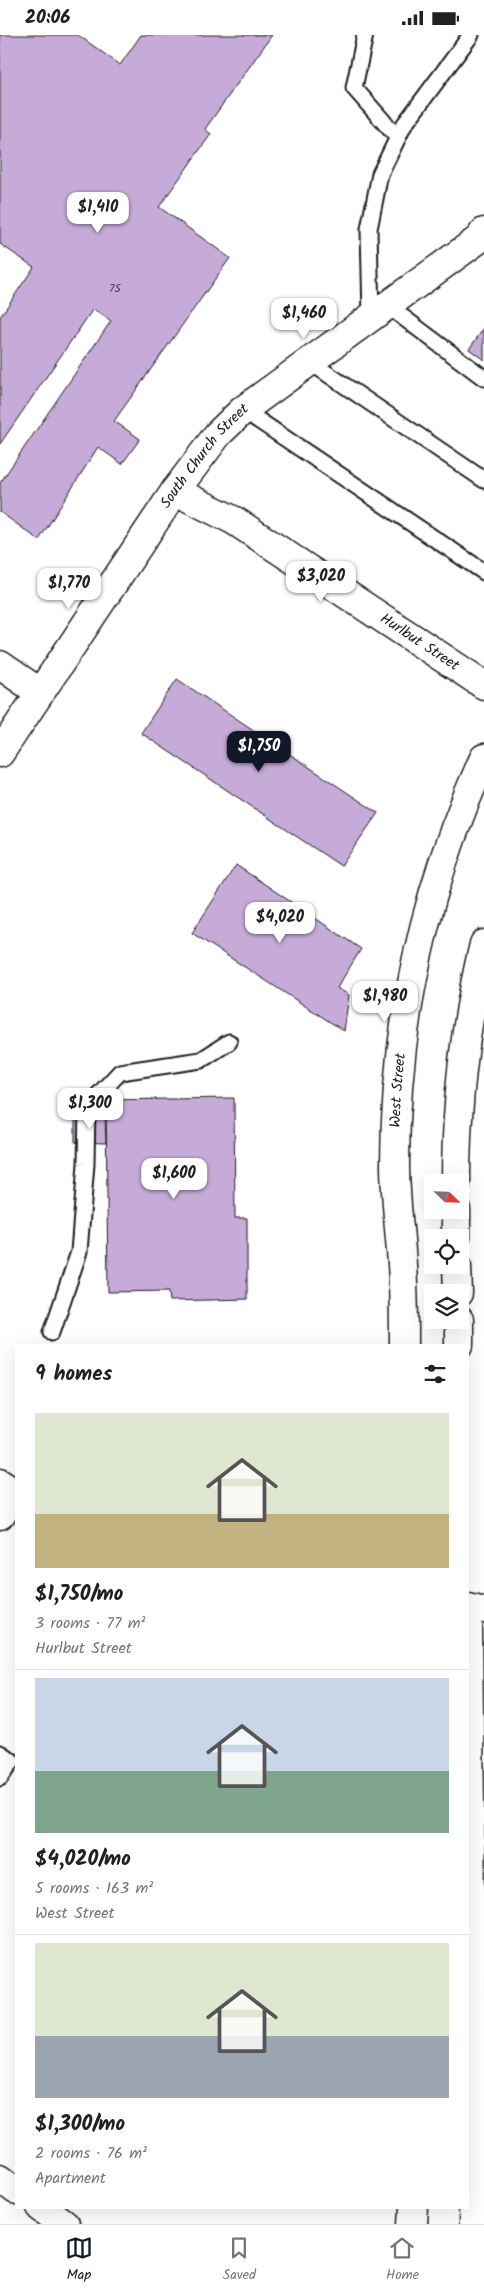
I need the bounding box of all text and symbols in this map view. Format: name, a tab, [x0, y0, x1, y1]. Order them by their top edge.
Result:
text: 20:06	[25, 3, 71, 33]
pin: $1,410	[57, 191, 139, 234]
text: $1,410	[78, 195, 118, 220]
house number: 75	[109, 279, 123, 298]
pin: $1,460	[263, 297, 345, 340]
text: $1,460	[282, 301, 326, 326]
street label: South Church Street	[154, 397, 254, 513]
pin: $3,020	[280, 561, 362, 603]
text: $3,020	[297, 564, 345, 589]
pin: $1,770	[28, 567, 110, 610]
text: $1,770	[48, 571, 90, 596]
street label: Hurlbut Street	[375, 607, 464, 678]
pin: $1,750	[218, 731, 300, 773]
text: $1,750	[238, 734, 280, 759]
pin: $4,020	[239, 901, 321, 944]
text: $4,020	[256, 905, 304, 930]
pin: $1,980	[344, 981, 426, 1023]
text: $1,980	[363, 984, 407, 1009]
street label: West Street	[384, 1052, 413, 1128]
pin: $1,300	[49, 1087, 131, 1130]
text: $1,300	[68, 1091, 112, 1116]
pin: $1,600	[133, 1157, 215, 1200]
text: $1,600	[152, 1161, 196, 1186]
north arrow	[424, 1174, 469, 1219]
map controls	[424, 1174, 469, 1329]
button: locate	[424, 1229, 469, 1274]
button: layers	[424, 1284, 469, 1329]
text: 9 homes	[35, 1358, 112, 1391]
icon: filters	[421, 1360, 449, 1388]
icon: home	[197, 1445, 287, 1535]
text: $1,750/mo	[35, 1578, 123, 1611]
text: 3 rooms · 77 m²	[35, 1611, 145, 1636]
text: Hurlbut Street	[35, 1636, 132, 1661]
icon: home	[197, 1711, 287, 1801]
text: $4,020/mo	[35, 1843, 131, 1876]
text: 5 rooms · 163 m²	[35, 1876, 153, 1901]
text: West Street	[35, 1901, 115, 1926]
icon: home	[197, 1976, 287, 2066]
text: $1,300/mo	[35, 2108, 125, 2141]
text: 2 rooms · 76 m²	[35, 2141, 147, 2166]
text: Apartment	[35, 2166, 106, 2191]
tab: Map	[65, 2234, 93, 2286]
tab: Saved	[223, 2234, 256, 2286]
tab: Home	[386, 2234, 419, 2286]

